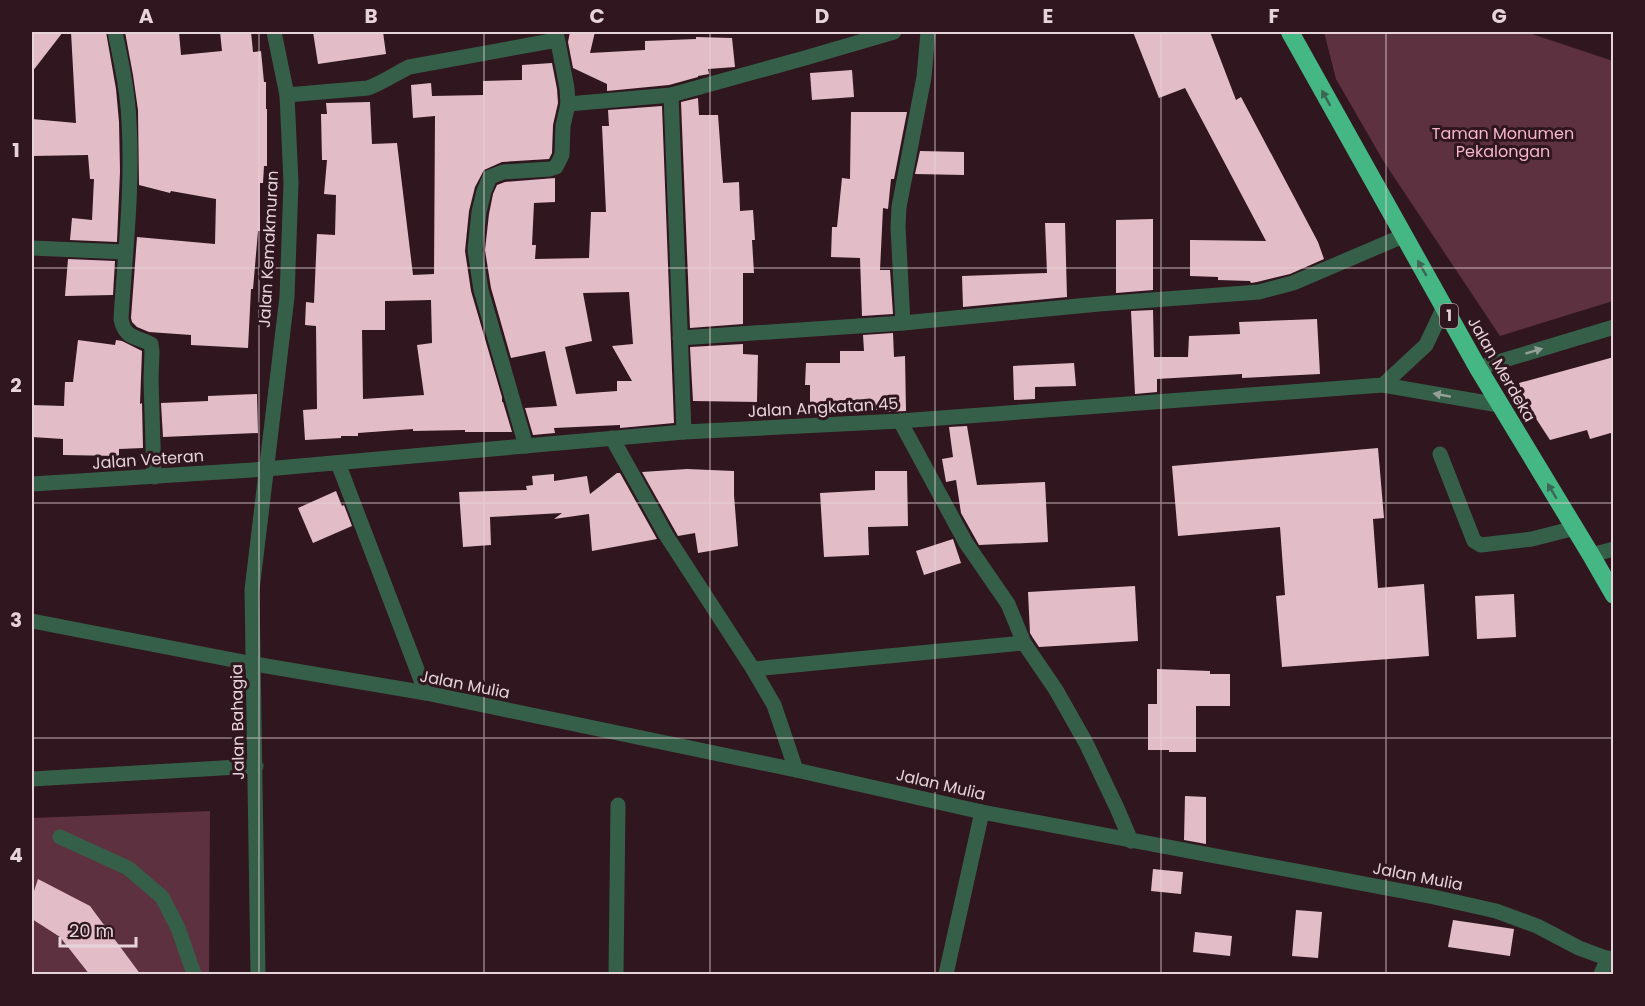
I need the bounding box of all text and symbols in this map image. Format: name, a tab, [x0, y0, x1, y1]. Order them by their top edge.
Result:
text: A	[139, 2, 154, 30]
text: B	[364, 2, 378, 30]
text: C	[589, 2, 605, 30]
text: D	[815, 2, 829, 30]
text: E	[1043, 2, 1053, 30]
text: F	[1269, 2, 1280, 30]
text: G	[1491, 2, 1507, 30]
one-way arrow	[1321, 89, 1331, 106]
park label: Taman Monumen Pekalongan	[1432, 122, 1574, 163]
text: 1	[12, 136, 20, 164]
street label: Jalan Kemakmuran	[253, 170, 284, 328]
one-way arrow	[1416, 260, 1427, 276]
road number: 1	[1440, 304, 1458, 328]
street label: Jalan Merdeka	[1462, 312, 1541, 426]
one-way arrow	[1525, 346, 1543, 355]
text: 2	[10, 371, 22, 399]
one-way arrow	[1432, 390, 1451, 399]
street label: Jalan Angkatan 45	[747, 392, 899, 423]
street label: Jalan Veteran	[91, 444, 205, 475]
one-way arrow	[1546, 483, 1557, 499]
text: 3	[10, 606, 22, 634]
street label: Jalan Bahagia	[225, 664, 250, 780]
street label: Jalan Mulia	[418, 664, 512, 704]
street label: Jalan Mulia	[894, 763, 988, 806]
text: 4	[9, 841, 23, 869]
street label: Jalan Mulia	[1371, 856, 1465, 896]
scale bar	[60, 910, 136, 948]
text: 20 m	[69, 918, 114, 943]

